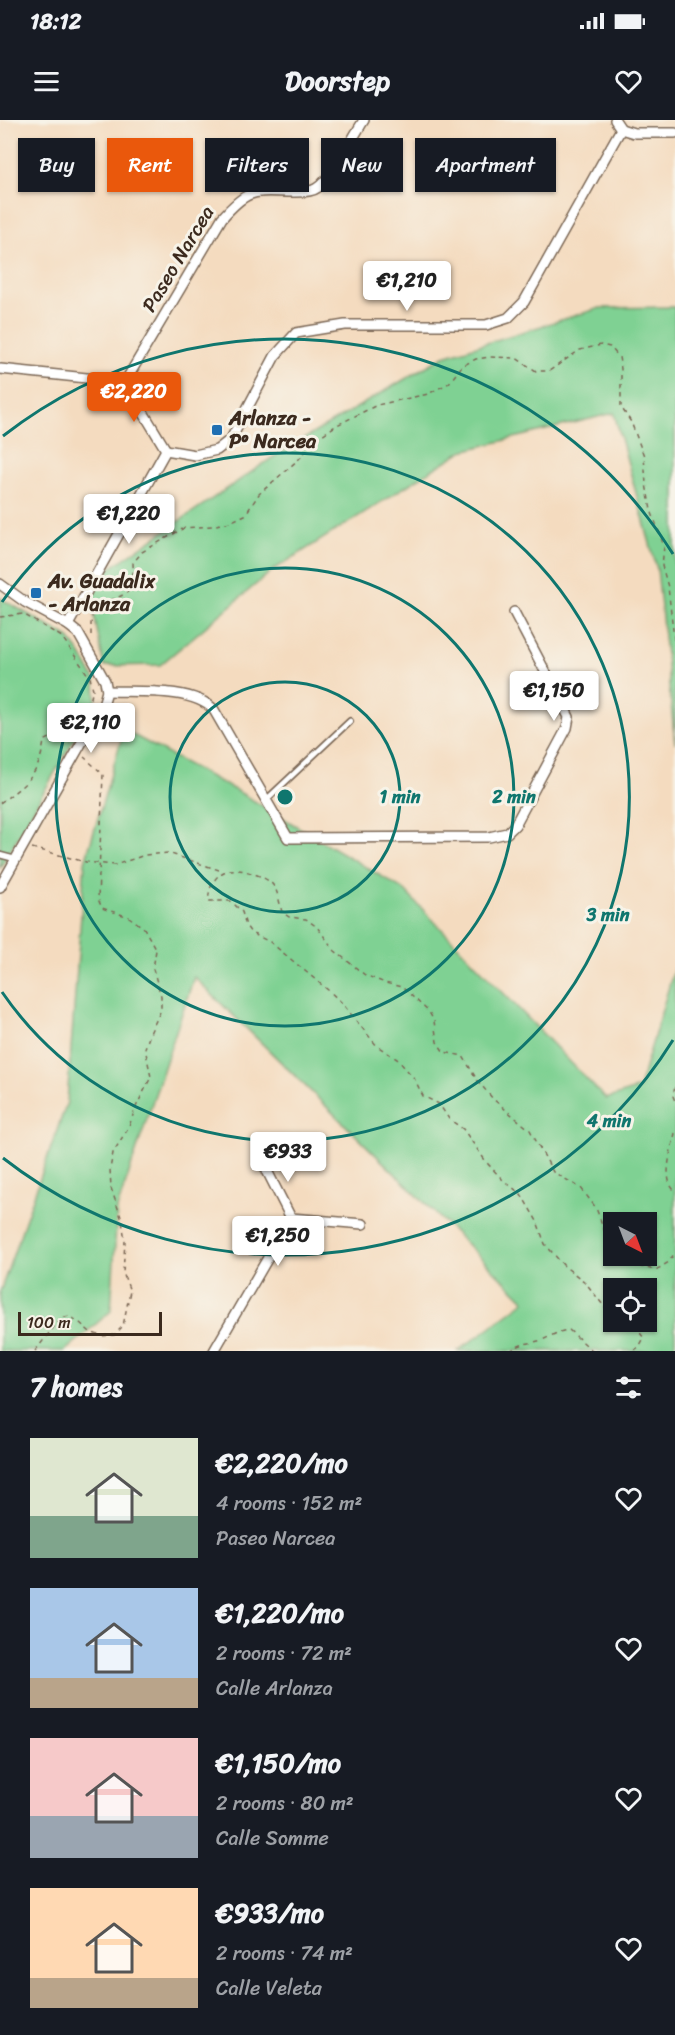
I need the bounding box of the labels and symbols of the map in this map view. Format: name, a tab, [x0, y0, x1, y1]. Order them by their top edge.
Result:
street label: Paseo Narcea	[132, 199, 224, 319]
pin: €1,210	[358, 261, 456, 312]
pin: €2,220	[85, 372, 183, 423]
place label: Arlanza - Pº Narcea	[228, 401, 317, 459]
marker: Arlanza - Pº Narcea	[210, 423, 224, 437]
pin: €1,220	[80, 494, 178, 545]
place label: Av. Guadalix - Arlanza	[47, 564, 156, 622]
marker: Av. Guadalix - Arlanza	[29, 586, 43, 600]
pin: €1,150	[505, 671, 603, 722]
pin: €2,110	[42, 703, 140, 754]
text: 1 min	[380, 781, 421, 813]
text: 2 min	[491, 781, 536, 813]
centre of rings	[275, 787, 295, 807]
text: 3 min	[585, 899, 630, 931]
text: 4 min	[586, 1105, 632, 1137]
pin: €933	[252, 1132, 324, 1183]
north arrow	[603, 1212, 657, 1266]
pin: €1,250	[229, 1216, 327, 1267]
scale bar	[18, 1309, 162, 1336]

